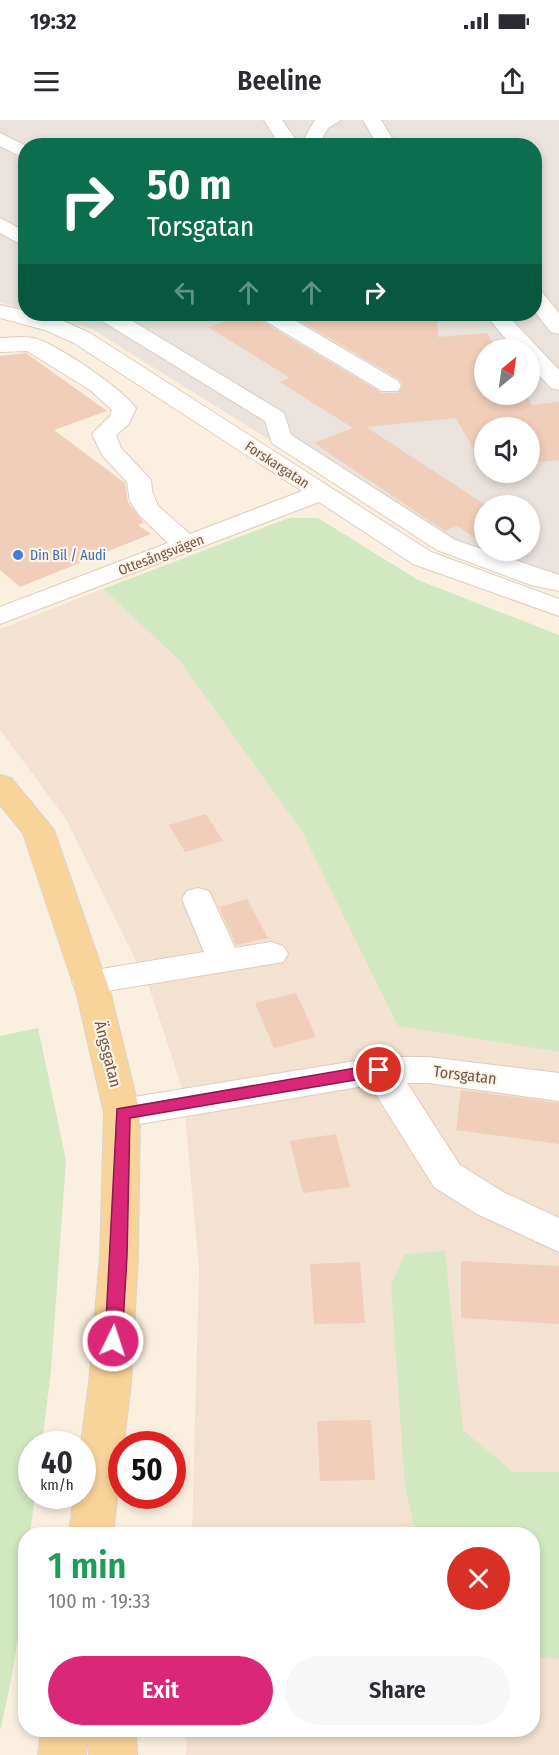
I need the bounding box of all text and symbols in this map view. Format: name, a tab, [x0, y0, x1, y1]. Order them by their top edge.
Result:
text: 19:32	[30, 8, 77, 35]
icon: menu	[30, 65, 63, 98]
text: Beeline	[237, 65, 322, 97]
icon: share	[496, 65, 529, 98]
text: 50 m	[147, 160, 231, 210]
icon: right	[48, 162, 126, 240]
text: Torsgatan	[147, 211, 254, 243]
icon: left	[169, 276, 202, 309]
icon: ahead	[232, 276, 265, 309]
icon: ahead	[295, 276, 328, 309]
icon: right	[358, 276, 391, 309]
north arrow	[474, 339, 540, 405]
map controls	[474, 339, 540, 561]
button: sound	[474, 417, 540, 483]
street label: Forskargatan	[242, 438, 312, 492]
button: search	[474, 495, 540, 561]
street label: Ottesångsvägen	[116, 531, 206, 579]
place label: Din Bil / Audi	[30, 547, 106, 564]
marker: Din Bil / Audi	[11, 548, 25, 562]
street label: Ängsgatan	[91, 1019, 125, 1089]
pin	[353, 1044, 404, 1095]
icon: arrive	[362, 1053, 395, 1086]
street label: Torsgatan	[432, 1062, 498, 1088]
position arrow	[81, 1309, 145, 1373]
speed limit sign: 50	[108, 1431, 186, 1509]
text: 40	[41, 1445, 73, 1481]
text: km/h	[40, 1476, 74, 1494]
text: 1 min	[48, 1544, 126, 1588]
button: close	[447, 1547, 510, 1610]
text: 100 m · 19:33	[48, 1589, 150, 1613]
button: Exit	[48, 1656, 273, 1725]
button: Share	[285, 1656, 510, 1725]

